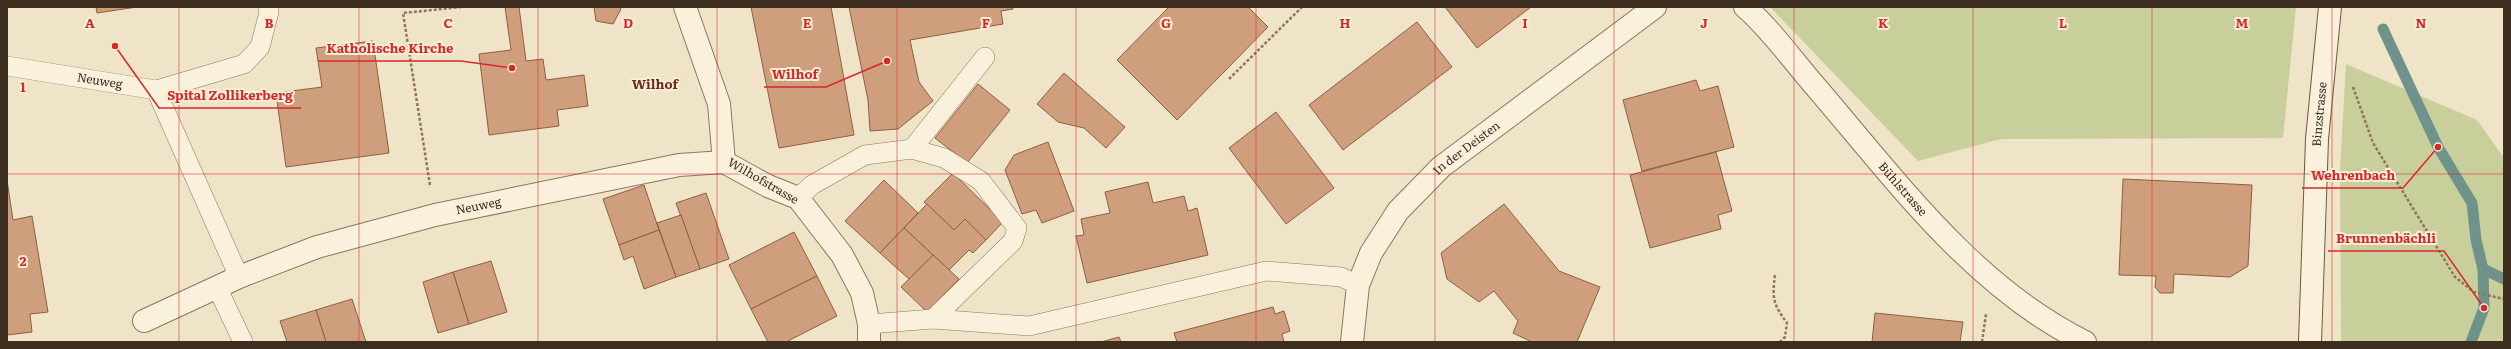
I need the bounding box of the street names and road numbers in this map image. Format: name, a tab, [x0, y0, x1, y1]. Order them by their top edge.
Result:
street label: Neuweg	[76, 67, 124, 93]
street label: Binzstrasse	[2307, 81, 2331, 147]
street label: In der Deisten	[1428, 116, 1503, 179]
street label: Wilhofstrasse	[725, 153, 802, 208]
street label: Bühlstrasse	[1875, 158, 1932, 219]
street label: Neuweg	[454, 192, 503, 219]

